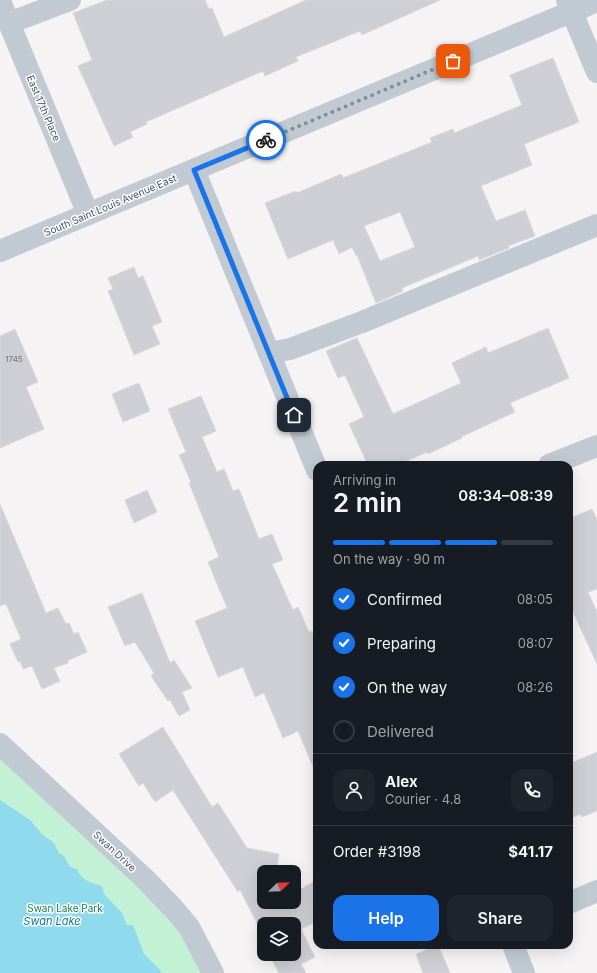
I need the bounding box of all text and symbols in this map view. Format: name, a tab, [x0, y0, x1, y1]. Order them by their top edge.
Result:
pin	[436, 44, 470, 78]
icon: bag	[442, 50, 464, 72]
street label: East 17th Place	[25, 73, 63, 143]
courier	[246, 120, 286, 160]
icon: bike	[255, 129, 277, 151]
street label: South Saint Louis Avenue East	[42, 171, 179, 238]
house number: 1745	[5, 354, 23, 364]
pin	[277, 398, 311, 432]
icon: home	[283, 404, 305, 426]
text: Arriving in	[333, 472, 396, 488]
text: 08:34–08:39	[458, 486, 553, 505]
text: 2 min	[333, 487, 402, 518]
text: On the way · 90 m	[333, 551, 445, 567]
icon: check	[333, 588, 355, 610]
text: Confirmed	[367, 590, 442, 609]
text: 08:05	[517, 591, 553, 607]
icon: check	[333, 632, 355, 654]
text: Preparing	[367, 634, 436, 653]
text: 08:07	[518, 635, 553, 651]
icon: check	[333, 676, 355, 698]
text: On the way	[367, 678, 447, 697]
text: 08:26	[517, 679, 553, 695]
text: Delivered	[367, 722, 434, 741]
button: person	[333, 769, 375, 811]
button: phone	[511, 769, 553, 811]
text: Alex	[385, 772, 418, 791]
text: Courier · 4.8	[385, 791, 461, 807]
street label: Swan Drive	[91, 828, 139, 874]
text: Order #3198	[333, 842, 421, 861]
text: $41.17	[508, 842, 553, 861]
north arrow	[257, 865, 301, 909]
map controls	[257, 865, 301, 961]
button: Help	[333, 895, 439, 941]
button: Share	[447, 895, 553, 941]
park label: Swan Lake Park	[27, 902, 103, 914]
water label: Swan Lake	[23, 914, 81, 928]
button: layers	[257, 917, 301, 961]

